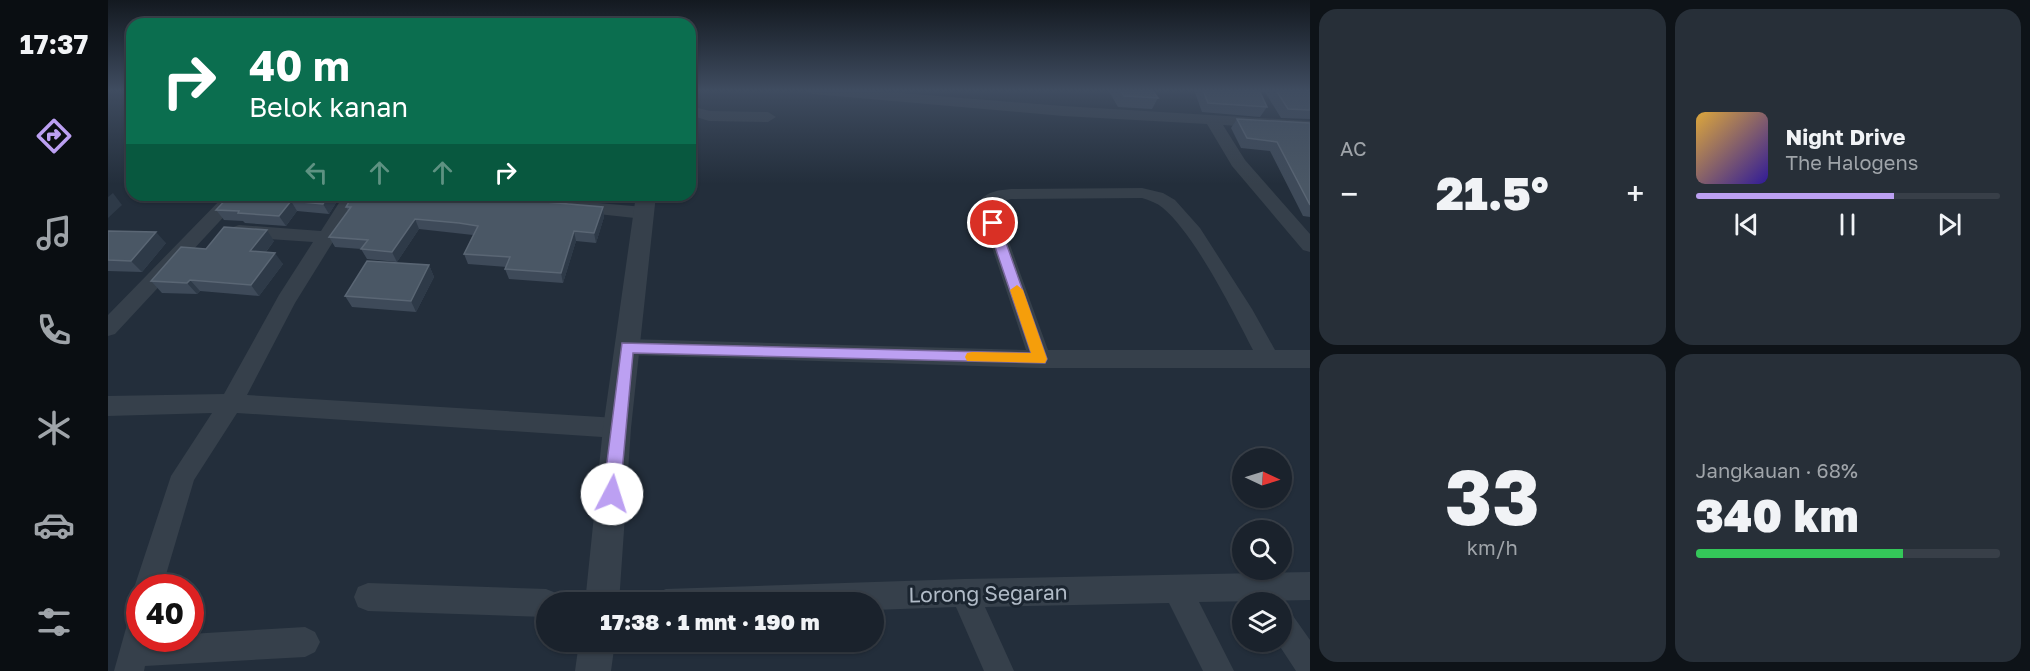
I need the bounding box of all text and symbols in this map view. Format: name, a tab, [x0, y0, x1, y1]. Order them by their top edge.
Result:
text: 17:37	[20, 28, 88, 60]
text: 40 m	[249, 40, 350, 90]
icon: right	[150, 42, 228, 120]
text: Belok kanan	[249, 91, 408, 123]
icon: directions	[33, 115, 75, 157]
text: Night Drive	[1786, 123, 1905, 150]
text: AC	[1340, 136, 1367, 160]
text: The Halogens	[1786, 150, 1918, 174]
icon: left	[300, 156, 333, 189]
icon: ahead	[363, 156, 396, 189]
icon: ahead	[426, 156, 459, 189]
icon: right	[489, 156, 522, 189]
text: 21.5°	[1436, 166, 1548, 220]
text: −	[1340, 174, 1358, 213]
text: +	[1626, 174, 1644, 213]
pin	[967, 197, 1018, 248]
icon: arrive	[976, 206, 1009, 239]
icon: previous	[1730, 208, 1763, 241]
icon: pause	[1831, 208, 1864, 241]
icon: next	[1933, 208, 1966, 241]
icon: music	[33, 212, 75, 254]
icon: phone	[33, 309, 75, 351]
icon: climate	[33, 407, 75, 449]
north arrow	[1232, 448, 1292, 508]
map controls	[1232, 448, 1292, 652]
text: 33	[1445, 449, 1540, 542]
text: Jangkauan · 68%	[1696, 458, 1858, 482]
position arrow	[580, 462, 644, 526]
text: 340 km	[1696, 488, 1859, 542]
icon: car	[33, 504, 75, 546]
button: search	[1232, 520, 1292, 580]
text: km/h	[1467, 535, 1518, 559]
speed limit sign: 40	[126, 574, 204, 652]
street label: Lorong Segaran	[908, 579, 1068, 607]
button: layers	[1232, 592, 1292, 652]
icon: filters	[33, 601, 75, 643]
text: 17:38 · 1 mnt · 190 m	[600, 608, 820, 635]

